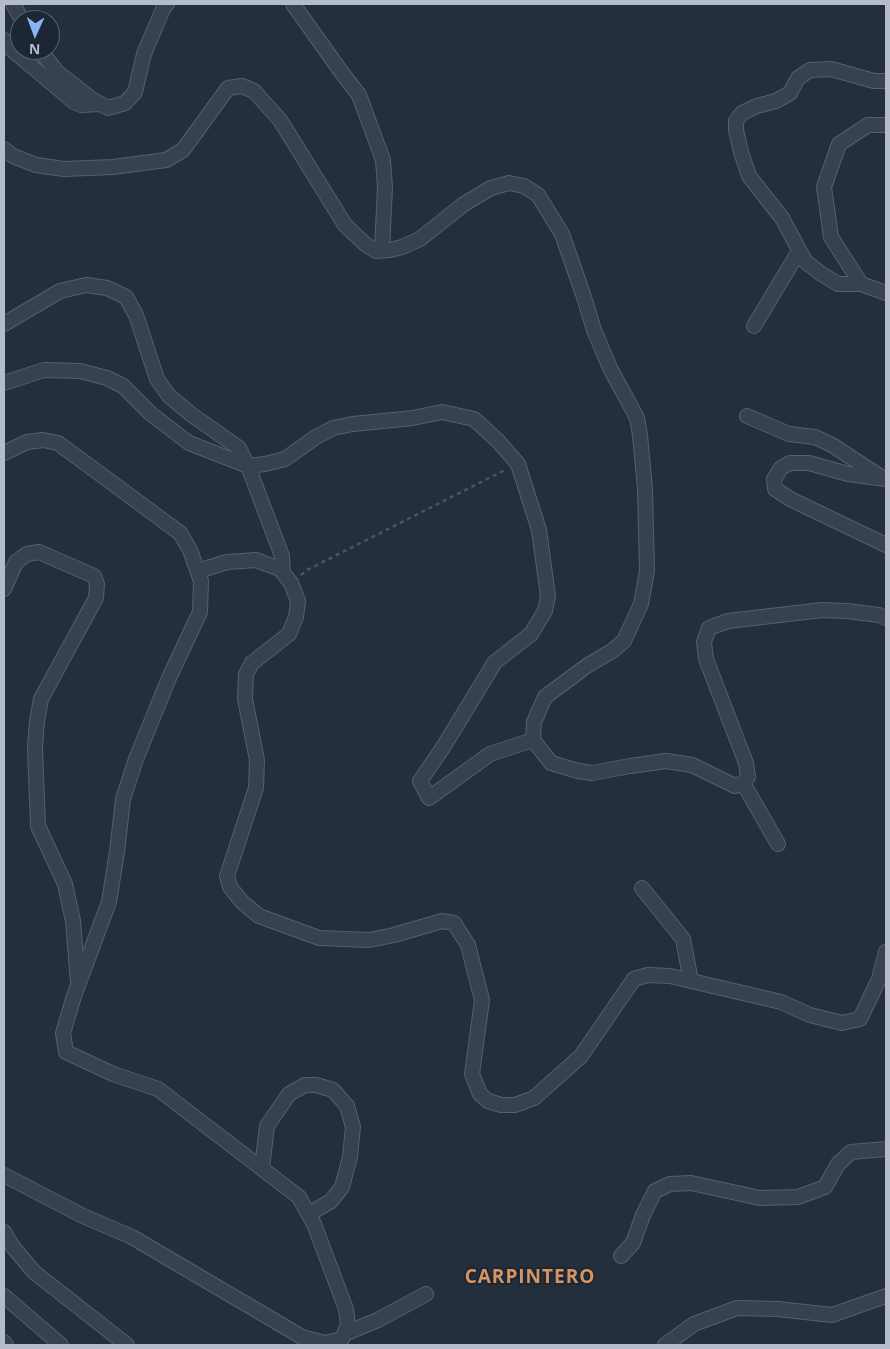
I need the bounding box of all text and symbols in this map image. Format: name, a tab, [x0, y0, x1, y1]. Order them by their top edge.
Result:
north arrow	[10, 10, 60, 60]
text: N	[28, 40, 41, 59]
district label: CARPINTERO	[463, 1267, 597, 1289]

